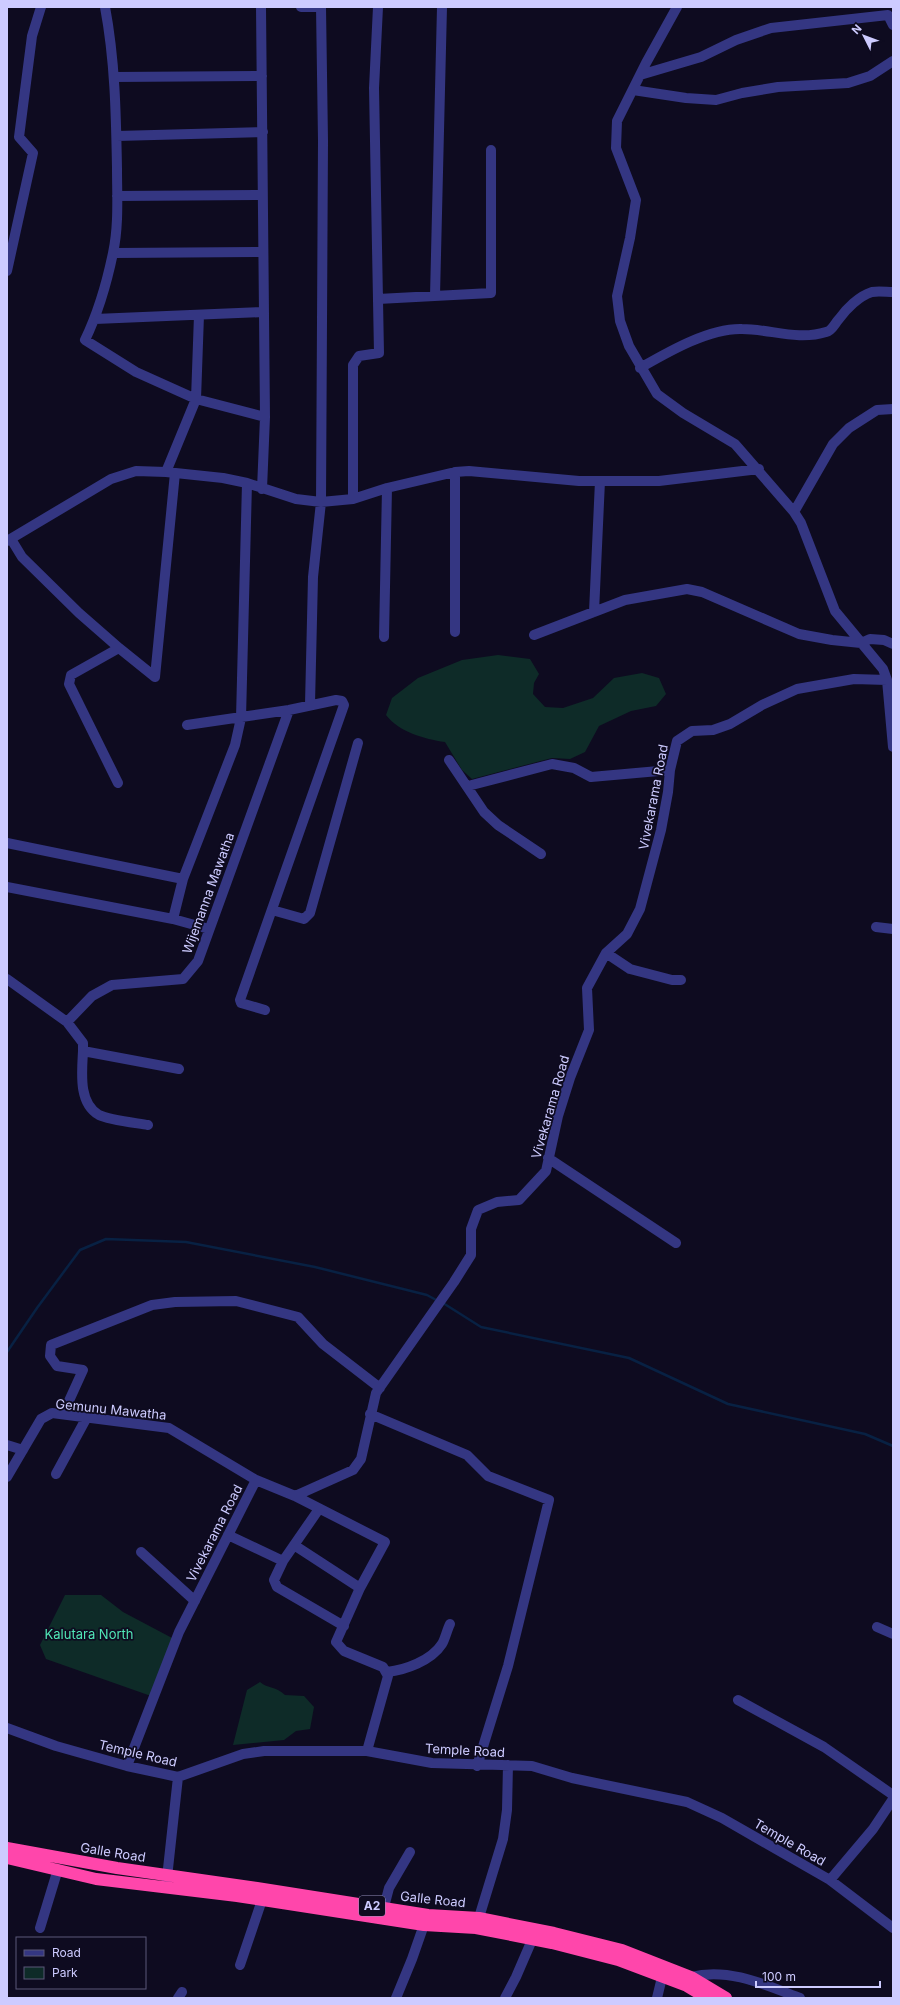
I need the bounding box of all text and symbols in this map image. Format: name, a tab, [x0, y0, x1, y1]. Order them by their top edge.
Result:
north arrow	[844, 16, 884, 56]
text: N	[849, 22, 865, 37]
street label: Vivekarama Road	[635, 743, 671, 851]
street label: Wijemanna Mawatha	[179, 830, 237, 956]
street label: Vivekarama Road	[528, 1053, 572, 1161]
street label: Gemunu Mawatha	[55, 1395, 167, 1423]
street label: Vivekarama Road	[183, 1482, 245, 1584]
park label: Kalutara North	[45, 1626, 133, 1642]
street label: Temple Road	[97, 1736, 179, 1770]
street label: Temple Road	[425, 1740, 505, 1760]
street label: Temple Road	[751, 1815, 829, 1869]
street label: Galle Road	[79, 1839, 147, 1865]
street label: Galle Road	[399, 1888, 467, 1910]
road number: A2	[359, 1896, 385, 1916]
legend	[16, 1937, 146, 1989]
text: Road	[52, 1945, 81, 1960]
scale bar	[756, 1963, 880, 1989]
text: Park	[52, 1965, 78, 1980]
text: 100 m	[762, 1969, 796, 1984]

